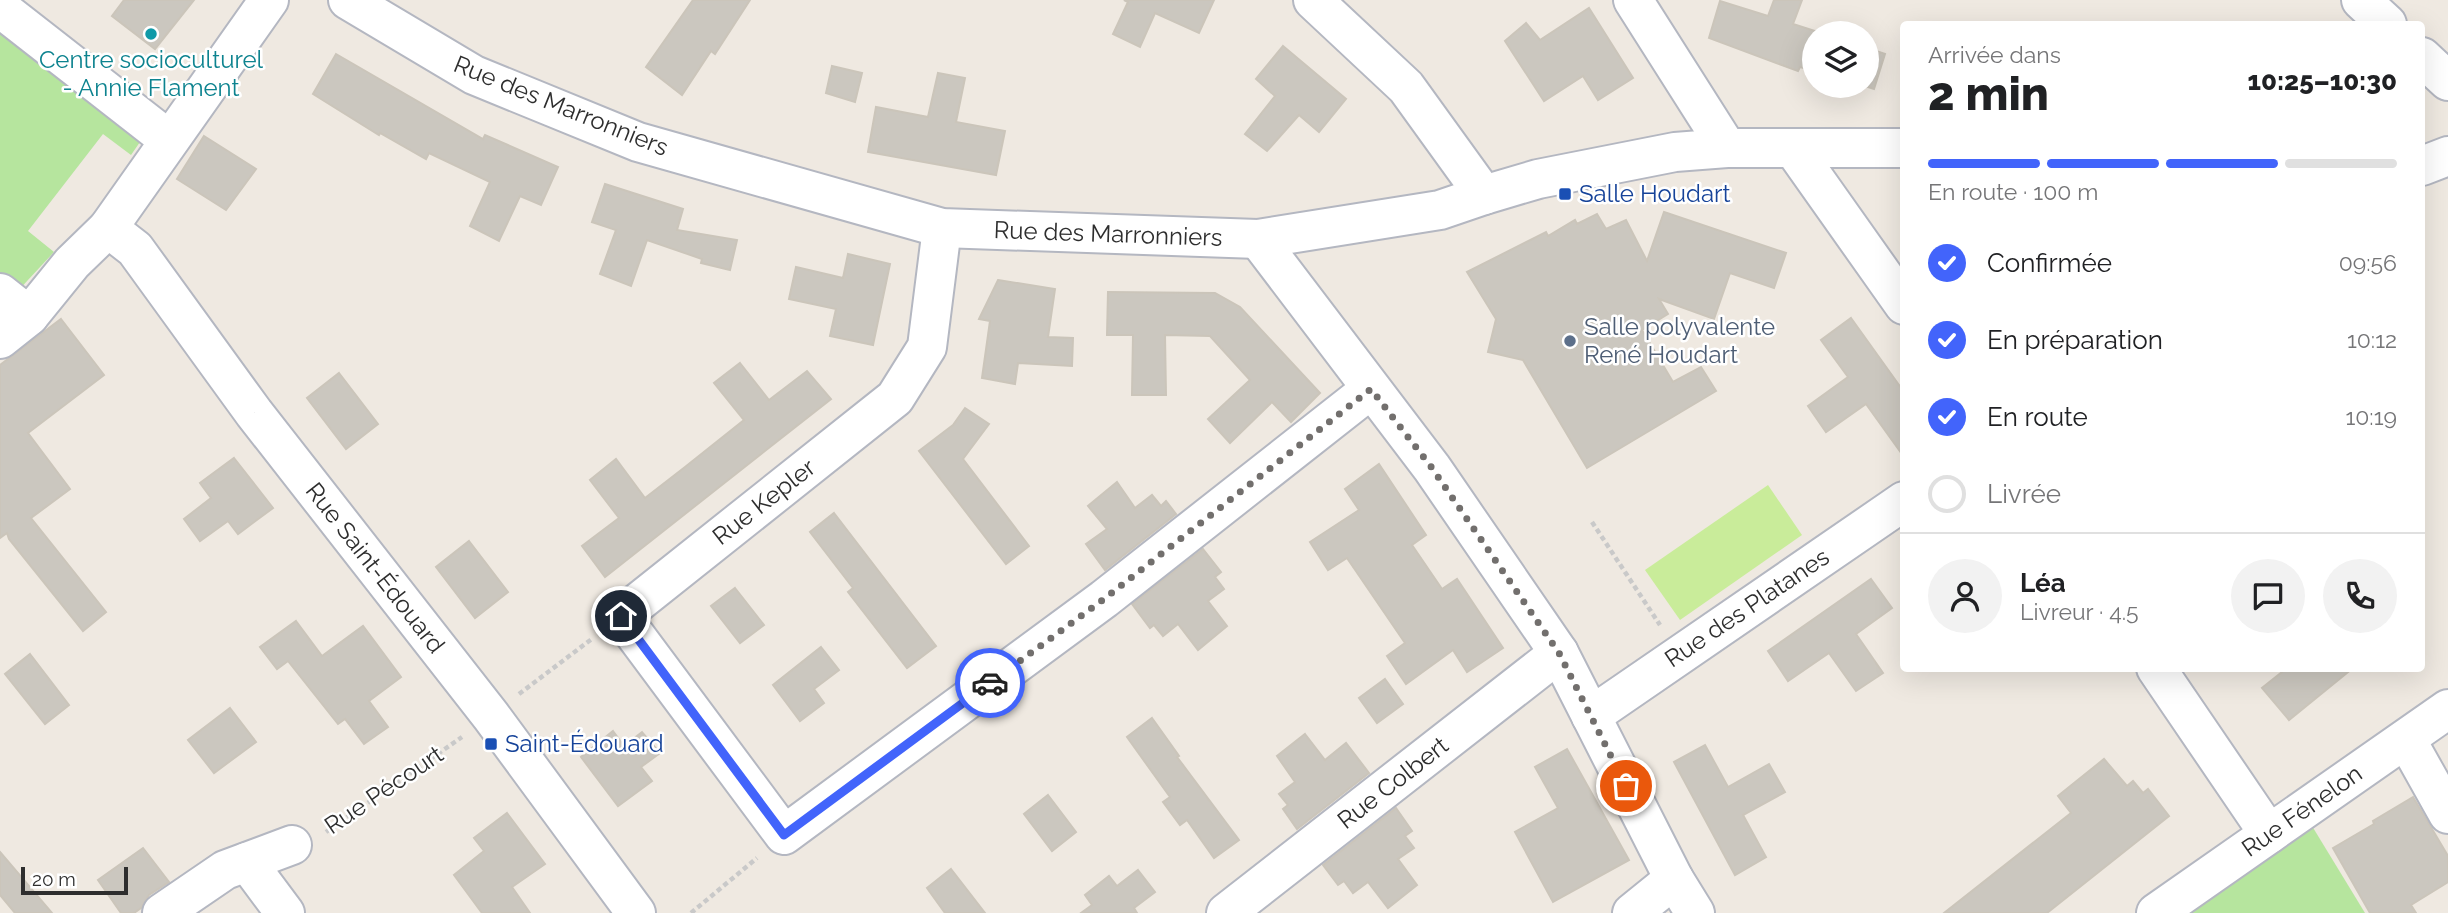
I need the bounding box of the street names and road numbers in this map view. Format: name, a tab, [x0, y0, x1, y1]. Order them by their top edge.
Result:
street label: Rue des Marronniers	[450, 49, 673, 162]
street label: Rue des Marronniers	[993, 215, 1223, 252]
street label: Rue Kepler	[706, 452, 821, 551]
street label: Rue Saint-Édouard	[300, 477, 451, 659]
street label: Rue des Platanes	[1659, 542, 1834, 673]
street label: Rue Colbert	[1332, 730, 1454, 835]
street label: Rue Pécourt	[319, 739, 449, 840]
street label: Rue Fénelon	[2236, 758, 2367, 863]

